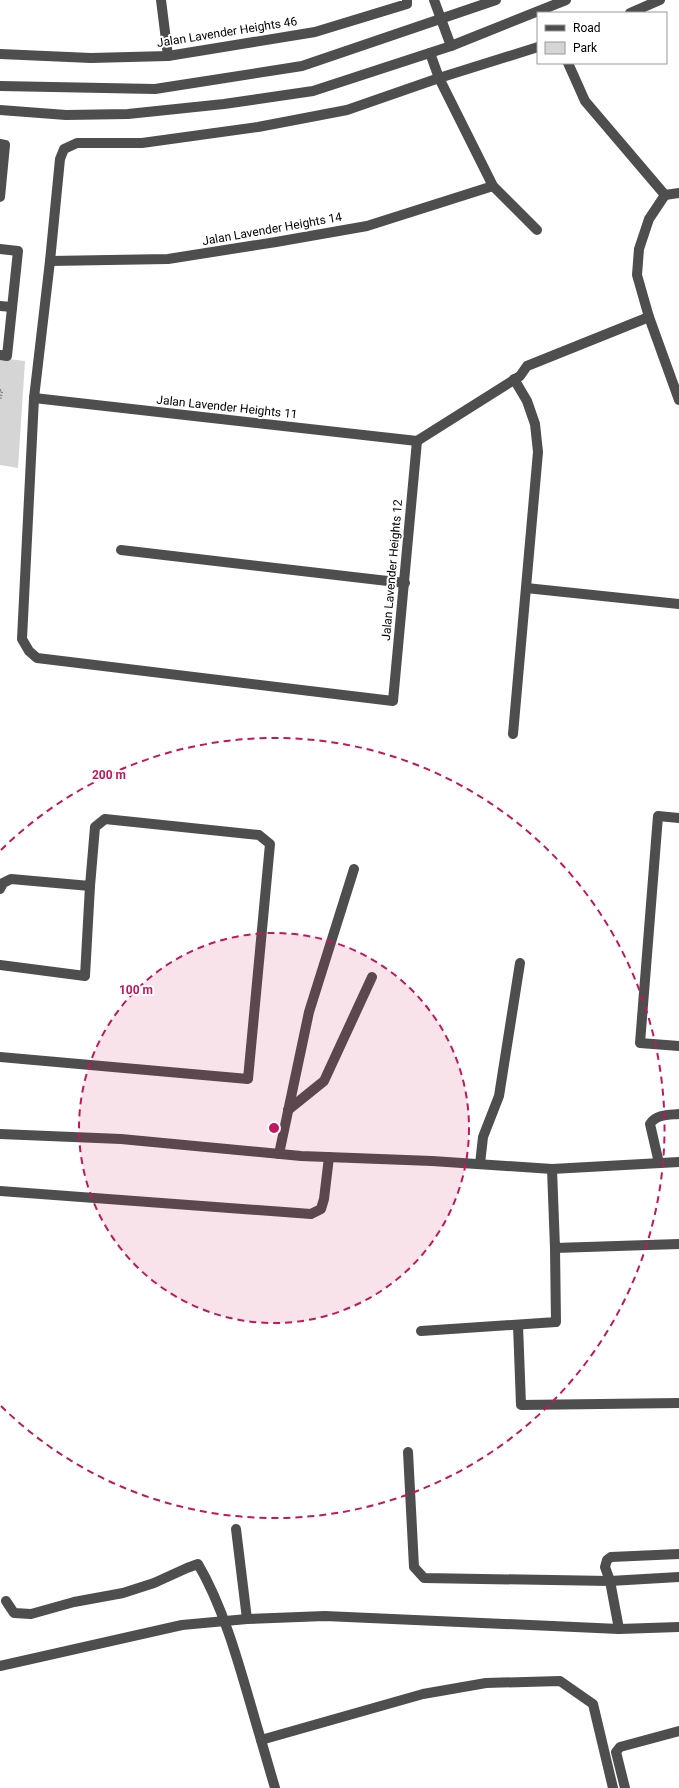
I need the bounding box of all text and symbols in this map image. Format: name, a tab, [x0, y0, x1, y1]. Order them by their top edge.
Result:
legend	[537, 12, 667, 64]
street label: Jalan Lavender Heights 46	[156, 14, 298, 50]
text: Road	[573, 21, 601, 35]
text: Park	[573, 41, 598, 55]
street label: Jalan Lavender Heights 14	[201, 210, 343, 248]
street label: Jalan Lavender Heights 11	[156, 393, 298, 421]
street label: Jalan Lavender Heights 12	[379, 499, 405, 641]
text: 200 m	[92, 768, 126, 782]
text: 100 m	[119, 983, 153, 997]
centre of rings	[267, 1121, 281, 1135]

